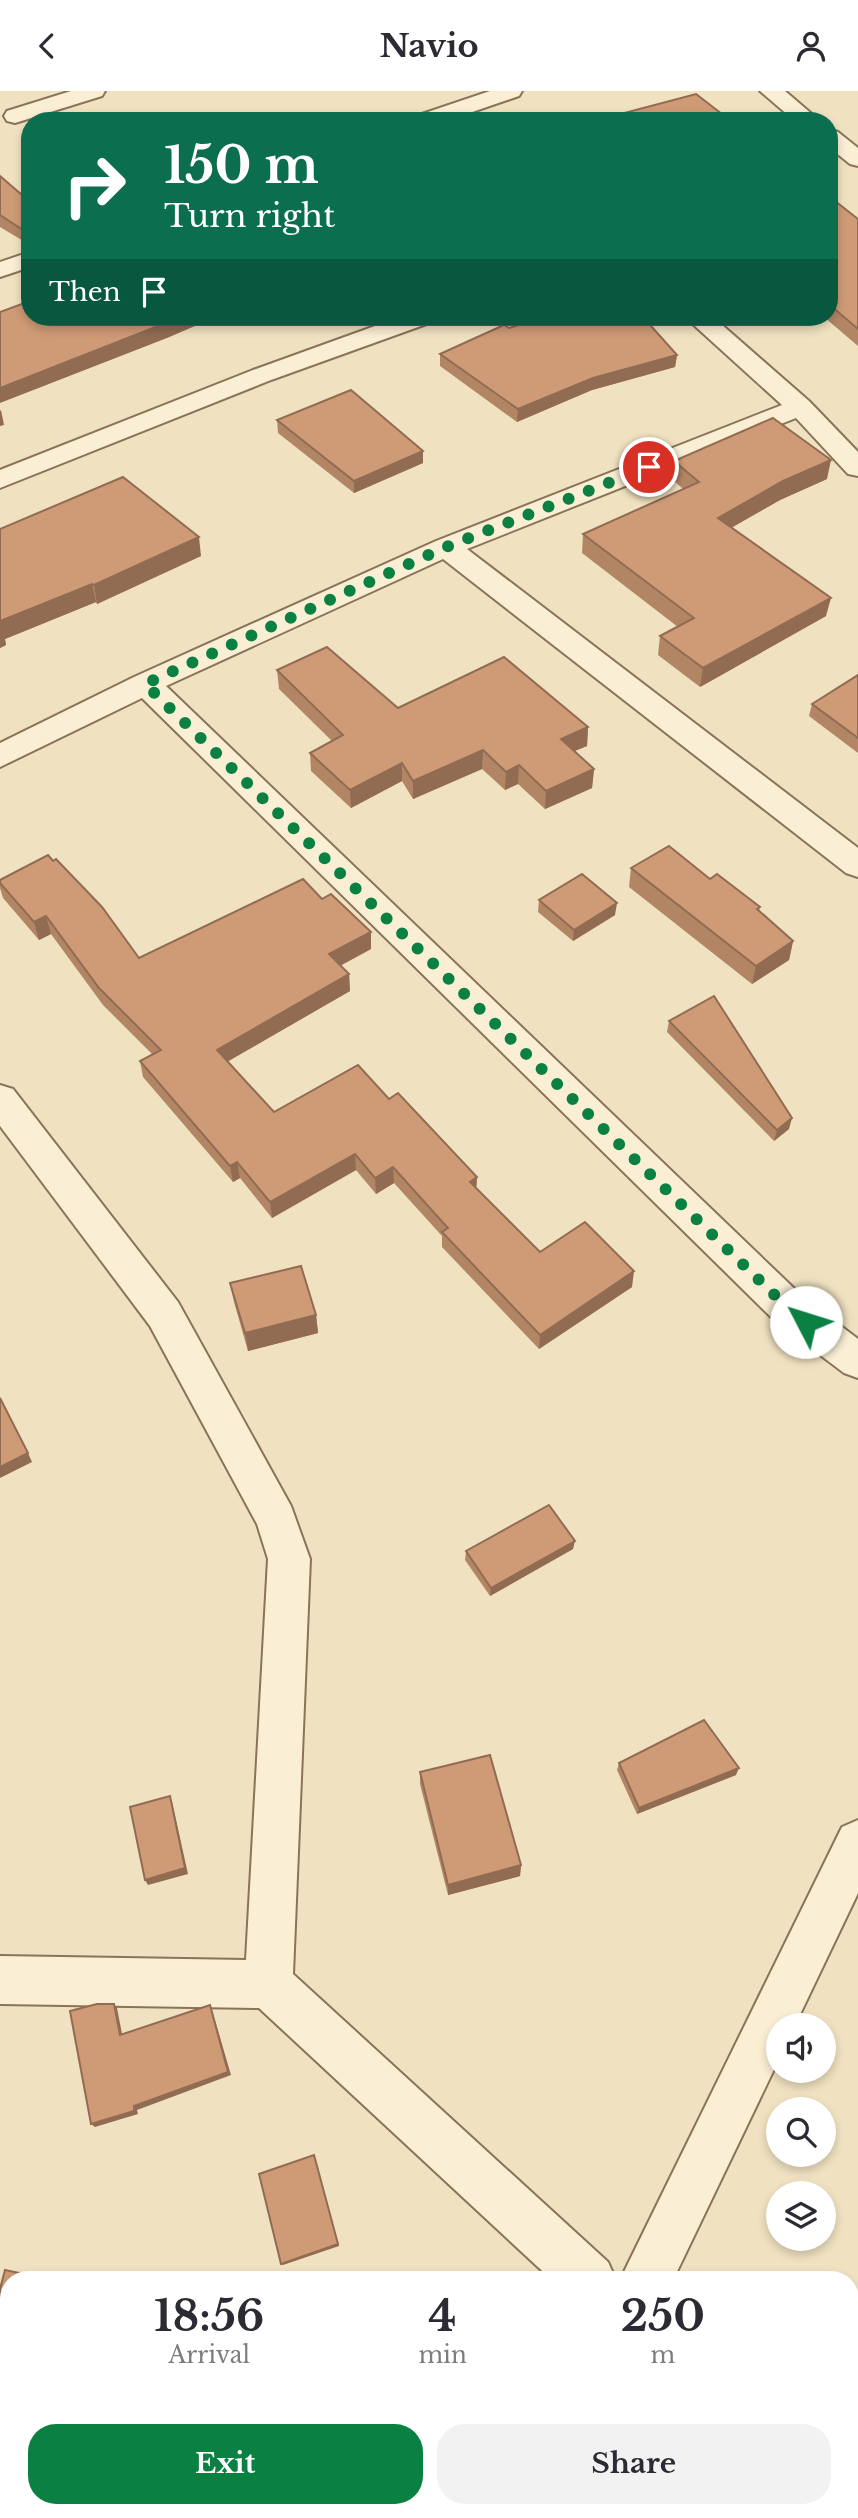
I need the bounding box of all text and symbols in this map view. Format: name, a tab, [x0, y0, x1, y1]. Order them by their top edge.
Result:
text: Navio	[379, 26, 479, 66]
icon: back	[28, 27, 66, 65]
icon: person	[792, 27, 830, 65]
text: 150 m	[164, 135, 319, 196]
icon: right	[49, 140, 140, 231]
text: Turn right	[164, 196, 335, 236]
icon: arrive	[135, 273, 173, 311]
text: Then	[49, 276, 121, 308]
pin	[619, 437, 679, 497]
icon: arrive	[630, 448, 668, 486]
position arrow	[769, 1285, 843, 1359]
map controls	[766, 2013, 836, 2251]
button: sound	[766, 2013, 836, 2083]
button: search	[766, 2097, 836, 2167]
button: layers	[766, 2181, 836, 2251]
text: 18:56	[154, 2290, 264, 2342]
text: 4	[429, 2290, 457, 2342]
text: 250	[621, 2290, 705, 2342]
text: Arrival	[168, 2341, 250, 2369]
text: min	[418, 2341, 467, 2369]
text: m	[651, 2341, 675, 2369]
button: Exit	[28, 2424, 423, 2504]
button: Share	[437, 2424, 831, 2504]

